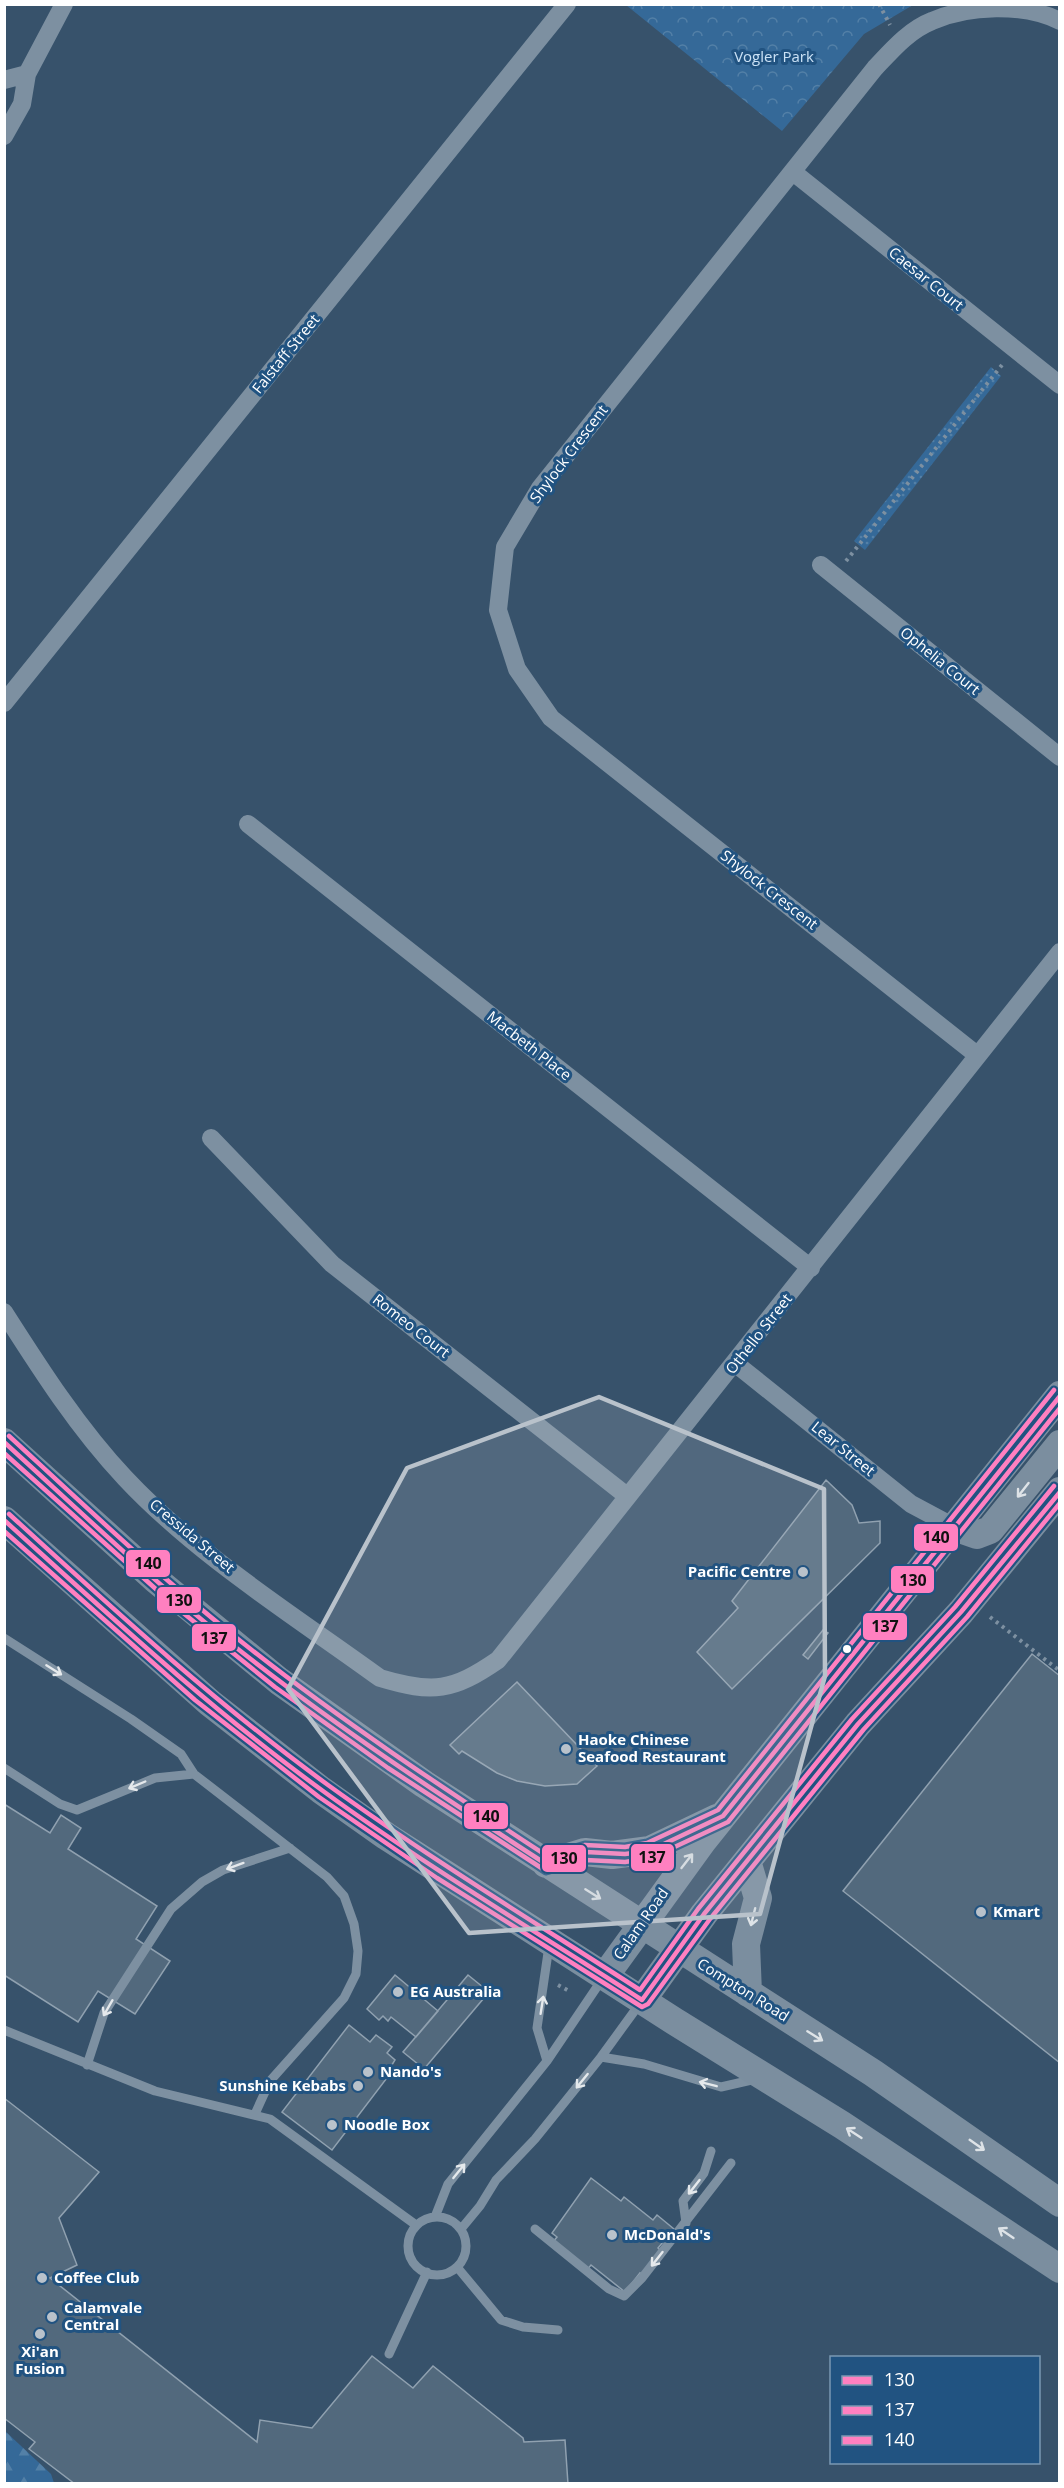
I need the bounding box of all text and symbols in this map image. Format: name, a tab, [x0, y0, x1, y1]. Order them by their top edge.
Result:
park label: Vogler Park	[734, 46, 814, 66]
street label: Caesar Court	[885, 242, 968, 315]
street label: Falstaff Street	[247, 310, 323, 397]
street label: Shylock Crescent	[525, 400, 612, 507]
street label: Ophelia Court	[896, 622, 985, 699]
street label: Shylock Crescent	[717, 845, 822, 933]
street label: Macbeth Place	[483, 1006, 576, 1084]
street label: Romeo Court	[369, 1289, 454, 1362]
street label: Othello Street	[720, 1289, 796, 1378]
street label: Lear Street	[808, 1416, 880, 1480]
one-way arrow	[1017, 1481, 1029, 1497]
street label: Cressida Street	[146, 1494, 239, 1577]
line badge: 140	[913, 1523, 959, 1552]
text: 140	[922, 1526, 950, 1548]
line badge: 140	[125, 1549, 171, 1578]
text: 140	[134, 1552, 162, 1574]
place label: Pacific Centre	[688, 1561, 791, 1581]
marker: Pacific Centre	[796, 1565, 810, 1579]
line badge: 130	[890, 1565, 935, 1594]
text: 130	[899, 1569, 927, 1591]
line badge: 130	[156, 1586, 202, 1614]
text: 130	[165, 1589, 193, 1611]
line badge: 137	[862, 1612, 908, 1641]
text: 137	[871, 1615, 899, 1637]
line badge: 137	[191, 1623, 237, 1652]
text: 137	[200, 1627, 228, 1649]
unlabelled marker	[841, 1643, 853, 1655]
one-way arrow	[45, 1664, 62, 1676]
place label: Haoke Chinese Seafood Restaurant	[578, 1729, 726, 1766]
marker: Haoke Chinese Seafood Restaurant	[559, 1742, 573, 1756]
one-way arrow	[129, 1780, 147, 1791]
line badge: 140	[463, 1802, 509, 1830]
text: 140	[472, 1805, 500, 1827]
line badge: 137	[630, 1843, 675, 1872]
line badge: 130	[541, 1844, 587, 1873]
text: 137	[638, 1846, 666, 1868]
text: 130	[550, 1847, 578, 1869]
one-way arrow	[681, 1853, 694, 1869]
one-way arrow	[226, 1861, 244, 1872]
street label: Calam Road	[608, 1883, 672, 1963]
one-way arrow	[584, 1888, 601, 1900]
place label: Kmart	[993, 1901, 1041, 1921]
marker: Kmart	[974, 1905, 988, 1919]
one-way arrow	[746, 1908, 758, 1927]
street label: Compton Road	[694, 1953, 793, 2025]
place label: EG Australia	[410, 1981, 501, 2001]
marker: EG Australia	[391, 1985, 405, 1999]
one-way arrow	[537, 1996, 548, 2015]
one-way arrow	[102, 1999, 114, 2016]
one-way arrow	[806, 2030, 823, 2042]
place label: Nando's	[380, 2061, 441, 2081]
marker: Nando's	[361, 2065, 375, 2079]
one-way arrow	[575, 2073, 589, 2088]
place label: Sunshine Kebabs	[219, 2075, 346, 2095]
one-way arrow	[699, 2077, 718, 2089]
marker: Sunshine Kebabs	[351, 2079, 365, 2093]
place label: Noodle Box	[344, 2114, 430, 2134]
marker: Noodle Box	[325, 2118, 339, 2132]
one-way arrow	[846, 2126, 863, 2138]
one-way arrow	[968, 2139, 985, 2151]
one-way arrow	[452, 2163, 465, 2179]
one-way arrow	[688, 2179, 701, 2195]
place label: McDonald's	[624, 2224, 711, 2244]
one-way arrow	[998, 2227, 1015, 2239]
marker: McDonald's	[605, 2228, 619, 2242]
one-way arrow	[650, 2251, 663, 2267]
place label: Coffee Club	[54, 2267, 140, 2287]
marker: Coffee Club	[35, 2271, 49, 2285]
place label: Calamvale Central	[64, 2297, 142, 2334]
marker: Calamvale Central	[45, 2310, 59, 2324]
marker: Xi'an Fusion	[33, 2327, 47, 2341]
place label: Xi'an Fusion	[15, 2341, 65, 2378]
legend	[830, 2356, 1040, 2464]
text: 130	[884, 2367, 915, 2391]
text: 137	[884, 2397, 915, 2421]
text: 140	[884, 2427, 915, 2451]

